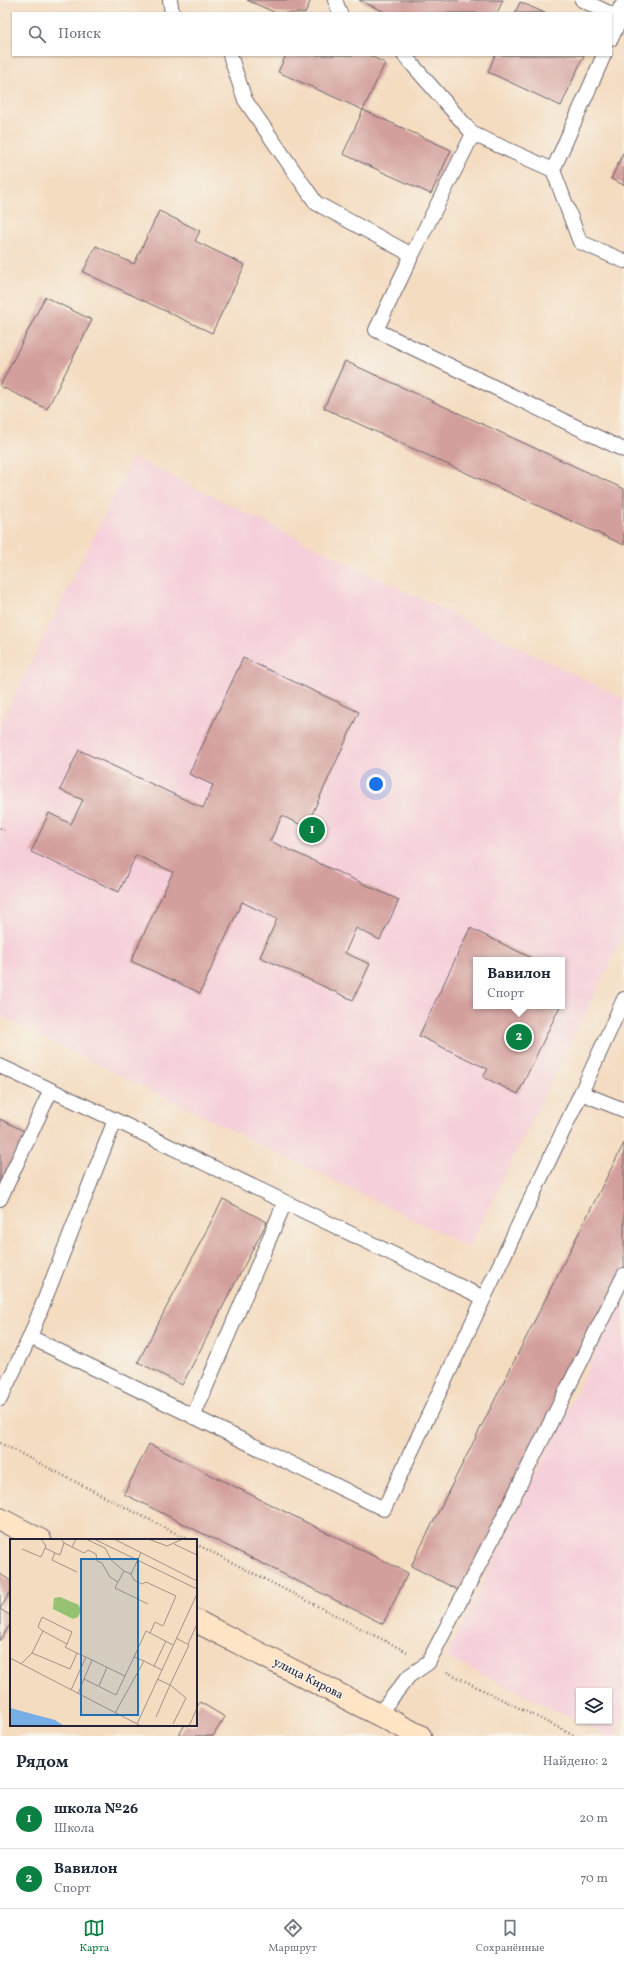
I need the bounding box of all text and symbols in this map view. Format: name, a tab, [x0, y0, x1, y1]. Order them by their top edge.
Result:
search box	[12, 12, 612, 56]
icon: search	[26, 23, 48, 45]
text: Поиск	[58, 24, 101, 45]
your location	[366, 774, 386, 794]
pin: 1	[299, 815, 325, 845]
popup	[473, 957, 565, 1009]
text: Вавилон	[487, 964, 551, 985]
text: Спорт	[487, 985, 524, 1003]
pin: 2	[506, 1022, 532, 1052]
inset map	[10, 1539, 197, 1726]
street label: улица Кирова	[270, 1654, 346, 1704]
map controls	[576, 1688, 612, 1724]
button: layers	[576, 1688, 612, 1724]
text: Рядом	[16, 1751, 69, 1774]
text: Найдено: 2	[543, 1753, 608, 1771]
text: школа №26	[54, 1799, 138, 1820]
text: 1	[26, 1810, 32, 1828]
text: 20 m	[579, 1810, 608, 1828]
text: Школа	[54, 1820, 94, 1838]
text: Вавилон	[54, 1859, 117, 1880]
text: 2	[26, 1870, 32, 1888]
text: 70 m	[580, 1870, 608, 1888]
text: Спорт	[54, 1880, 91, 1898]
tab: Карта	[79, 1917, 109, 1956]
tab: Маршрут	[268, 1917, 317, 1956]
tab: Сохранённые	[476, 1917, 544, 1956]

